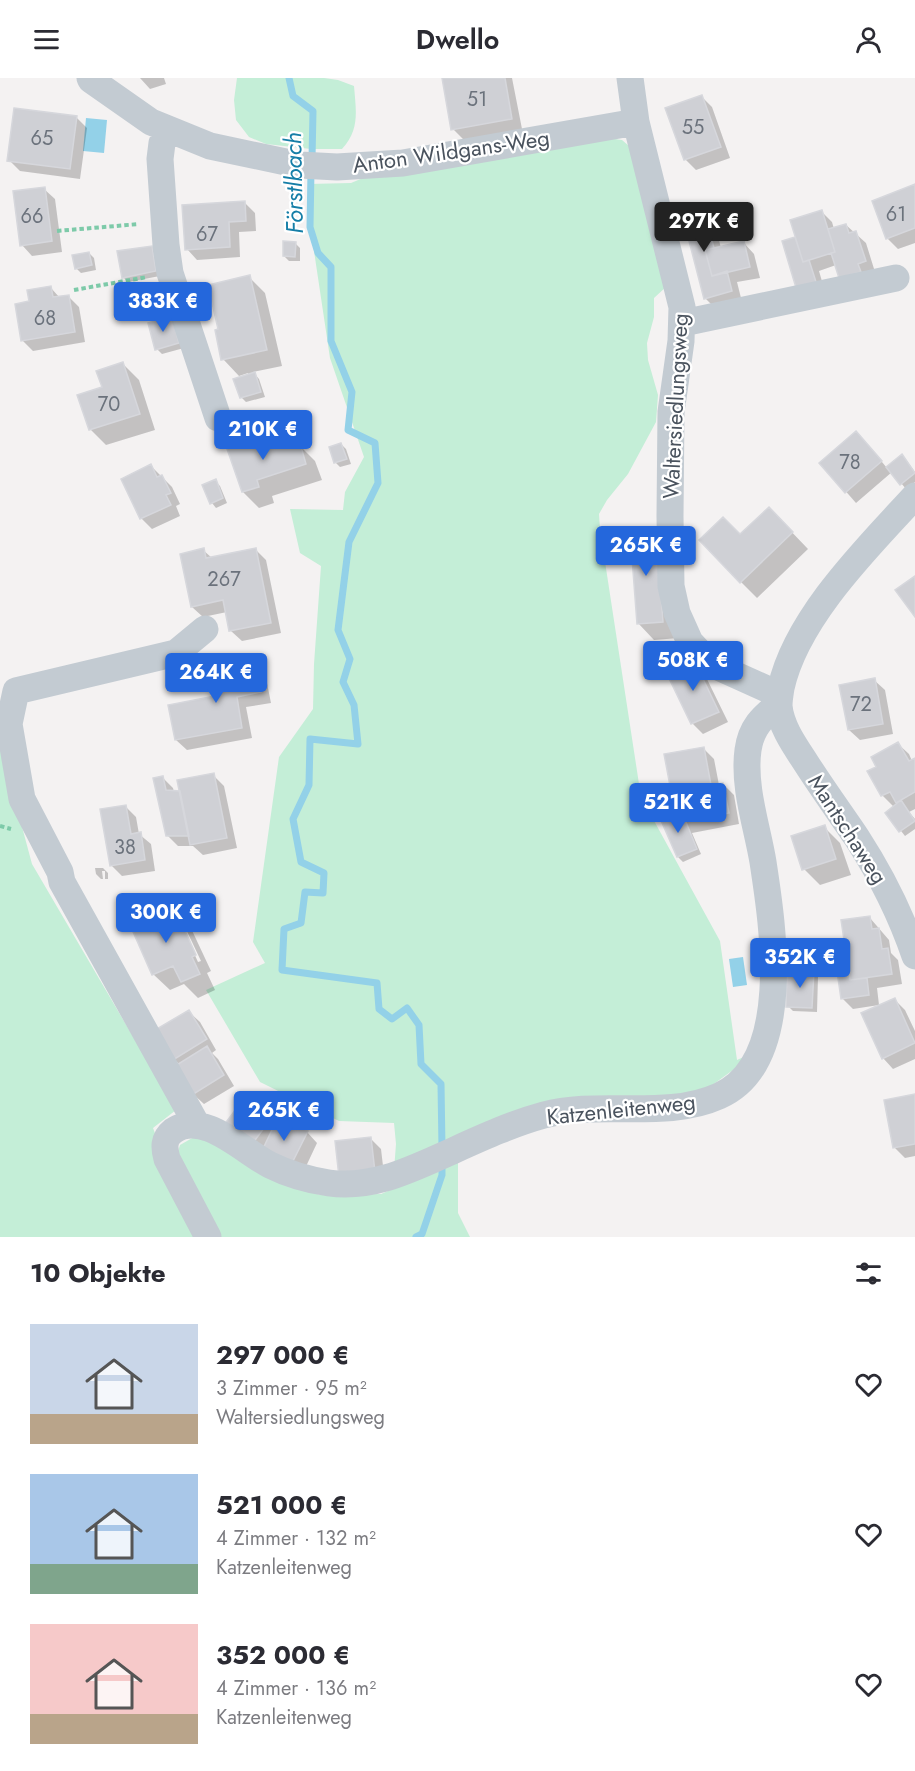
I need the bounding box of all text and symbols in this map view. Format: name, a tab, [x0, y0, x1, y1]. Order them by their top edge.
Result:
text: Dwello	[416, 20, 499, 59]
icon: menu	[30, 23, 63, 56]
icon: person	[852, 23, 885, 56]
house number: 51	[467, 85, 487, 114]
house number: 55	[682, 113, 704, 142]
street label: Anton Wildgans-Weg	[350, 121, 552, 181]
house number: 65	[31, 124, 53, 153]
water label: Förstlbach	[275, 132, 312, 234]
house number: 61	[886, 200, 906, 229]
house number: 66	[20, 202, 44, 231]
pin: 297K €	[655, 202, 753, 253]
text: 297K €	[668, 207, 740, 236]
house number: 67	[196, 220, 219, 249]
pin: 383K €	[114, 282, 212, 333]
text: 383K €	[128, 287, 198, 316]
house number: 68	[34, 304, 56, 333]
street label: Waltersiedlungsweg	[654, 312, 696, 500]
house number: 70	[98, 390, 120, 419]
pin: 210K €	[214, 410, 312, 461]
text: 210K €	[228, 415, 298, 444]
house number: 78	[839, 448, 861, 477]
pin: 265K €	[597, 526, 695, 577]
text: 265K €	[610, 531, 682, 560]
house number: 267	[207, 565, 241, 594]
pin: 508K €	[644, 641, 742, 692]
text: 508K €	[657, 646, 729, 675]
pin: 264K €	[167, 653, 265, 704]
text: 264K €	[179, 658, 253, 687]
house number: 72	[850, 690, 872, 719]
street label: Mantschaweg	[801, 768, 895, 890]
pin: 521K €	[629, 783, 727, 834]
text: 521K €	[643, 788, 713, 817]
house number: 38	[114, 833, 136, 862]
pin: 300K €	[117, 893, 215, 944]
text: 300K €	[130, 898, 202, 927]
pin: 352K €	[751, 938, 849, 989]
text: 352K €	[764, 943, 836, 972]
street label: Katzenleitenweg	[545, 1085, 697, 1133]
pin: 265K €	[235, 1091, 333, 1142]
text: 265K €	[248, 1096, 320, 1125]
text: 10 Objekte	[30, 1254, 166, 1292]
icon: filters	[852, 1257, 885, 1290]
text: 297 000 €	[216, 1336, 350, 1374]
icon: home	[78, 1348, 150, 1420]
icon: heart	[852, 1368, 885, 1401]
text: 3 Zimmer · 95 m²	[216, 1374, 367, 1403]
text: Waltersiedlungsweg	[216, 1403, 385, 1432]
text: 521 000 €	[216, 1486, 347, 1524]
icon: home	[78, 1498, 150, 1570]
icon: heart	[852, 1518, 885, 1551]
text: 4 Zimmer · 132 m²	[216, 1524, 376, 1553]
text: Katzenleitenweg	[216, 1553, 352, 1582]
text: 352 000 €	[216, 1636, 350, 1674]
icon: home	[78, 1648, 150, 1720]
icon: heart	[852, 1668, 885, 1701]
text: 4 Zimmer · 136 m²	[216, 1674, 376, 1703]
text: Katzenleitenweg	[216, 1703, 352, 1732]

